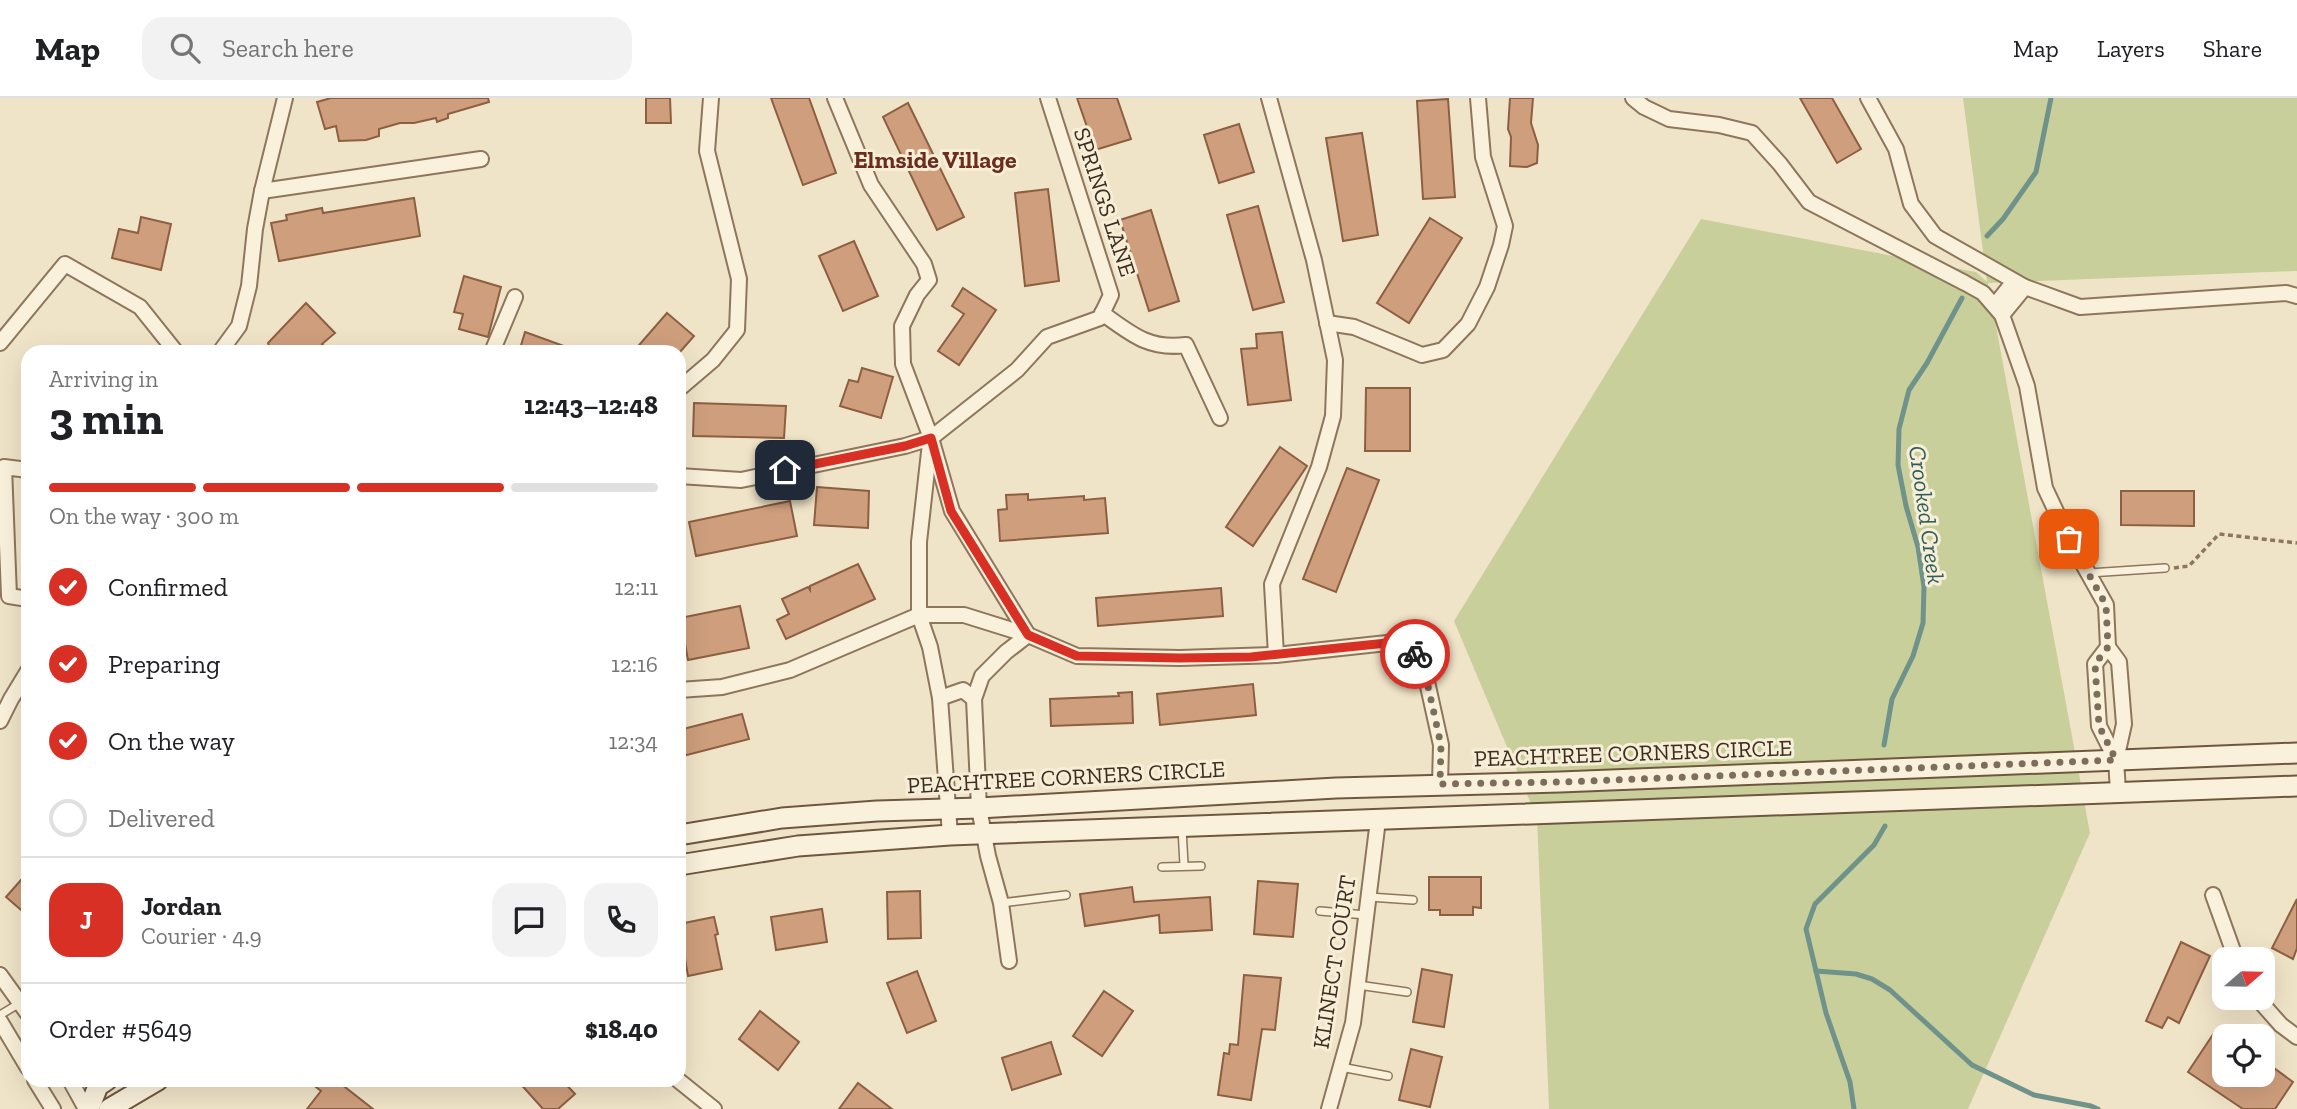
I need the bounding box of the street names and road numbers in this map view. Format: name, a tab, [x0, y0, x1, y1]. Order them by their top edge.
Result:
street label: SPRINGS LANE	[1068, 124, 1142, 280]
street label: PEACHTREE CORNERS CIRCLE	[1473, 733, 1793, 773]
street label: PEACHTREE CORNERS CIRCLE	[906, 755, 1226, 799]
street label: KLINECT COURT	[1306, 873, 1362, 1051]

